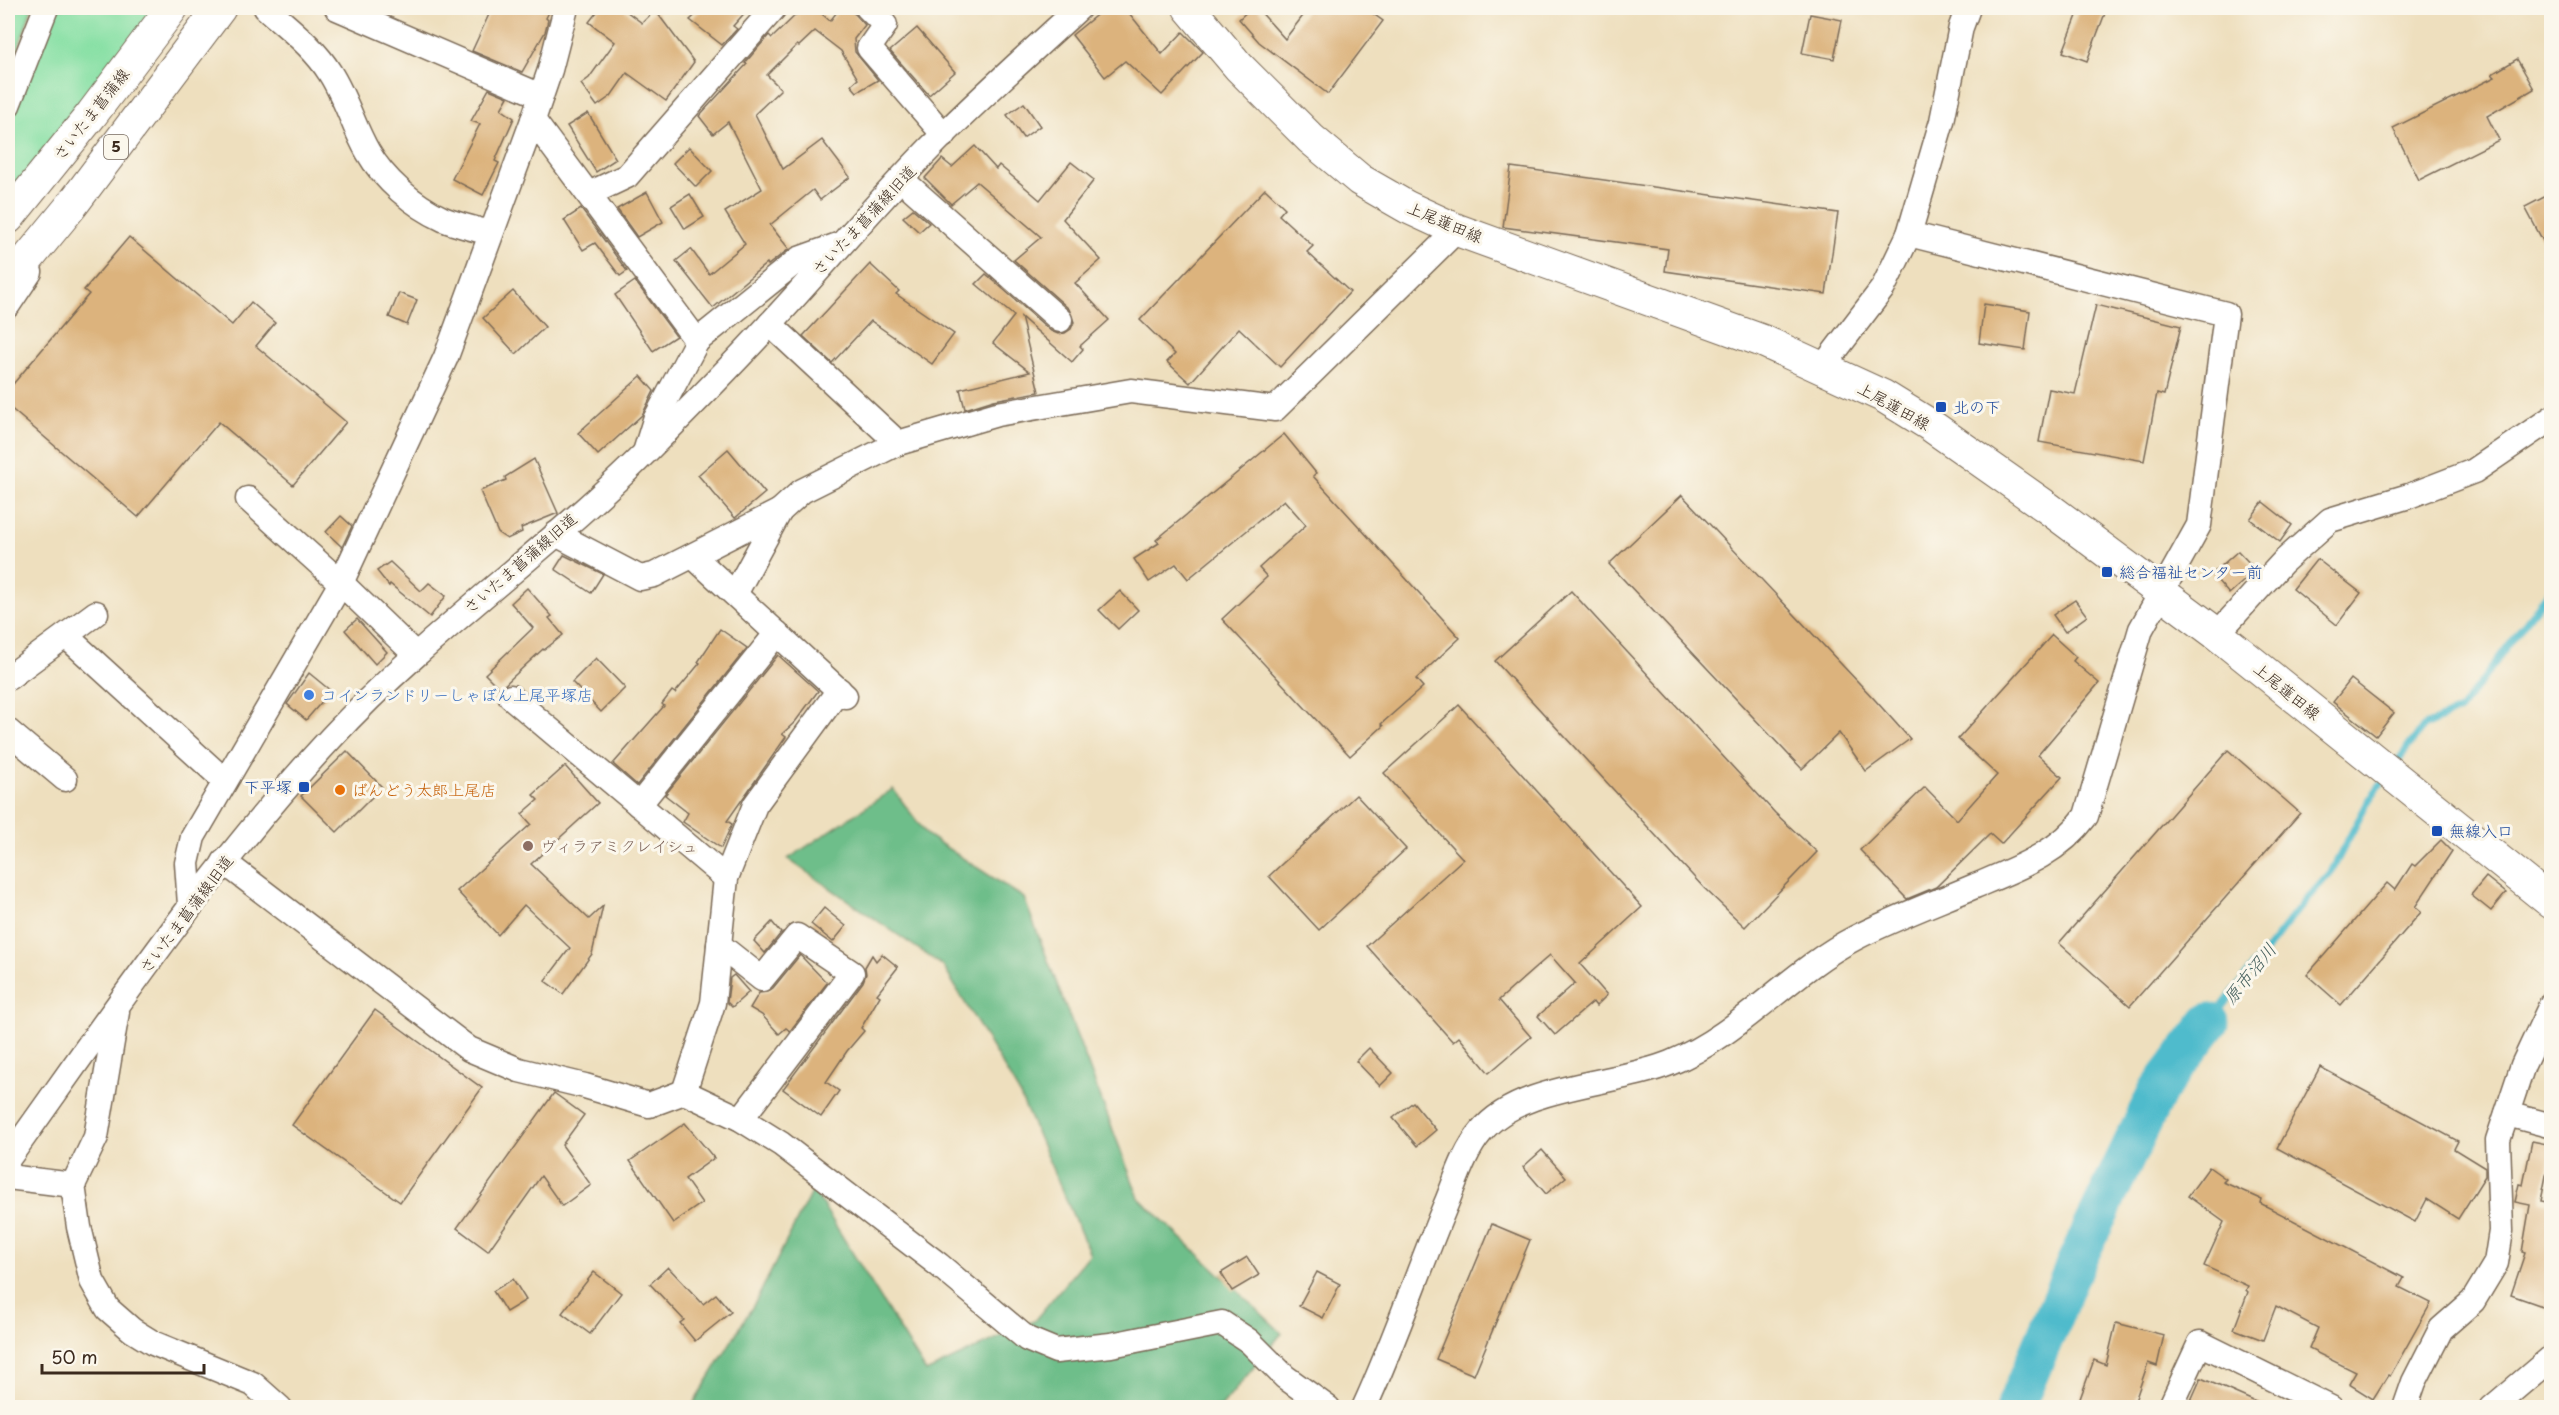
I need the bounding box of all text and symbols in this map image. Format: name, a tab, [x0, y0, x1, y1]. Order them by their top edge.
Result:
street label: さいたま菖蒲線	[46, 62, 134, 165]
road number: 5	[104, 135, 128, 159]
street label: さいたま菖蒲線旧道	[806, 159, 921, 280]
street label: 上尾蓮田線	[1404, 194, 1487, 248]
street label: 上尾蓮田線	[1854, 375, 1935, 435]
place label: 北の下	[1953, 394, 2001, 418]
marker: 北の下	[1934, 400, 1948, 414]
street label: さいたま菖蒲線旧道	[457, 506, 581, 618]
place label: 総合福祉センター前	[2119, 559, 2262, 583]
marker: 総合福祉センター前	[2100, 565, 2114, 579]
street label: 上尾蓮田線	[2249, 656, 2326, 725]
place label: コインランドリーしゃぼん上尾平塚店	[321, 682, 593, 706]
marker: コインランドリーしゃぼん上尾平塚店	[302, 688, 316, 702]
place label: 下平塚	[244, 774, 292, 798]
place label: ばんどう太郎上尾店	[352, 777, 496, 801]
marker: 下平塚	[297, 780, 311, 794]
marker: ばんどう太郎上尾店	[333, 783, 347, 797]
place label: 無線入口	[2449, 818, 2513, 842]
marker: 無線入口	[2430, 824, 2444, 838]
place label: ヴィラアミクレイシュ	[540, 833, 698, 857]
marker: ヴィラアミクレイシュ	[521, 839, 535, 853]
street label: さいたま菖蒲線旧道	[132, 849, 238, 978]
water label: 原市沼川	[2216, 937, 2282, 1010]
scale bar	[42, 1337, 204, 1375]
text: 50 m	[51, 1343, 98, 1370]

